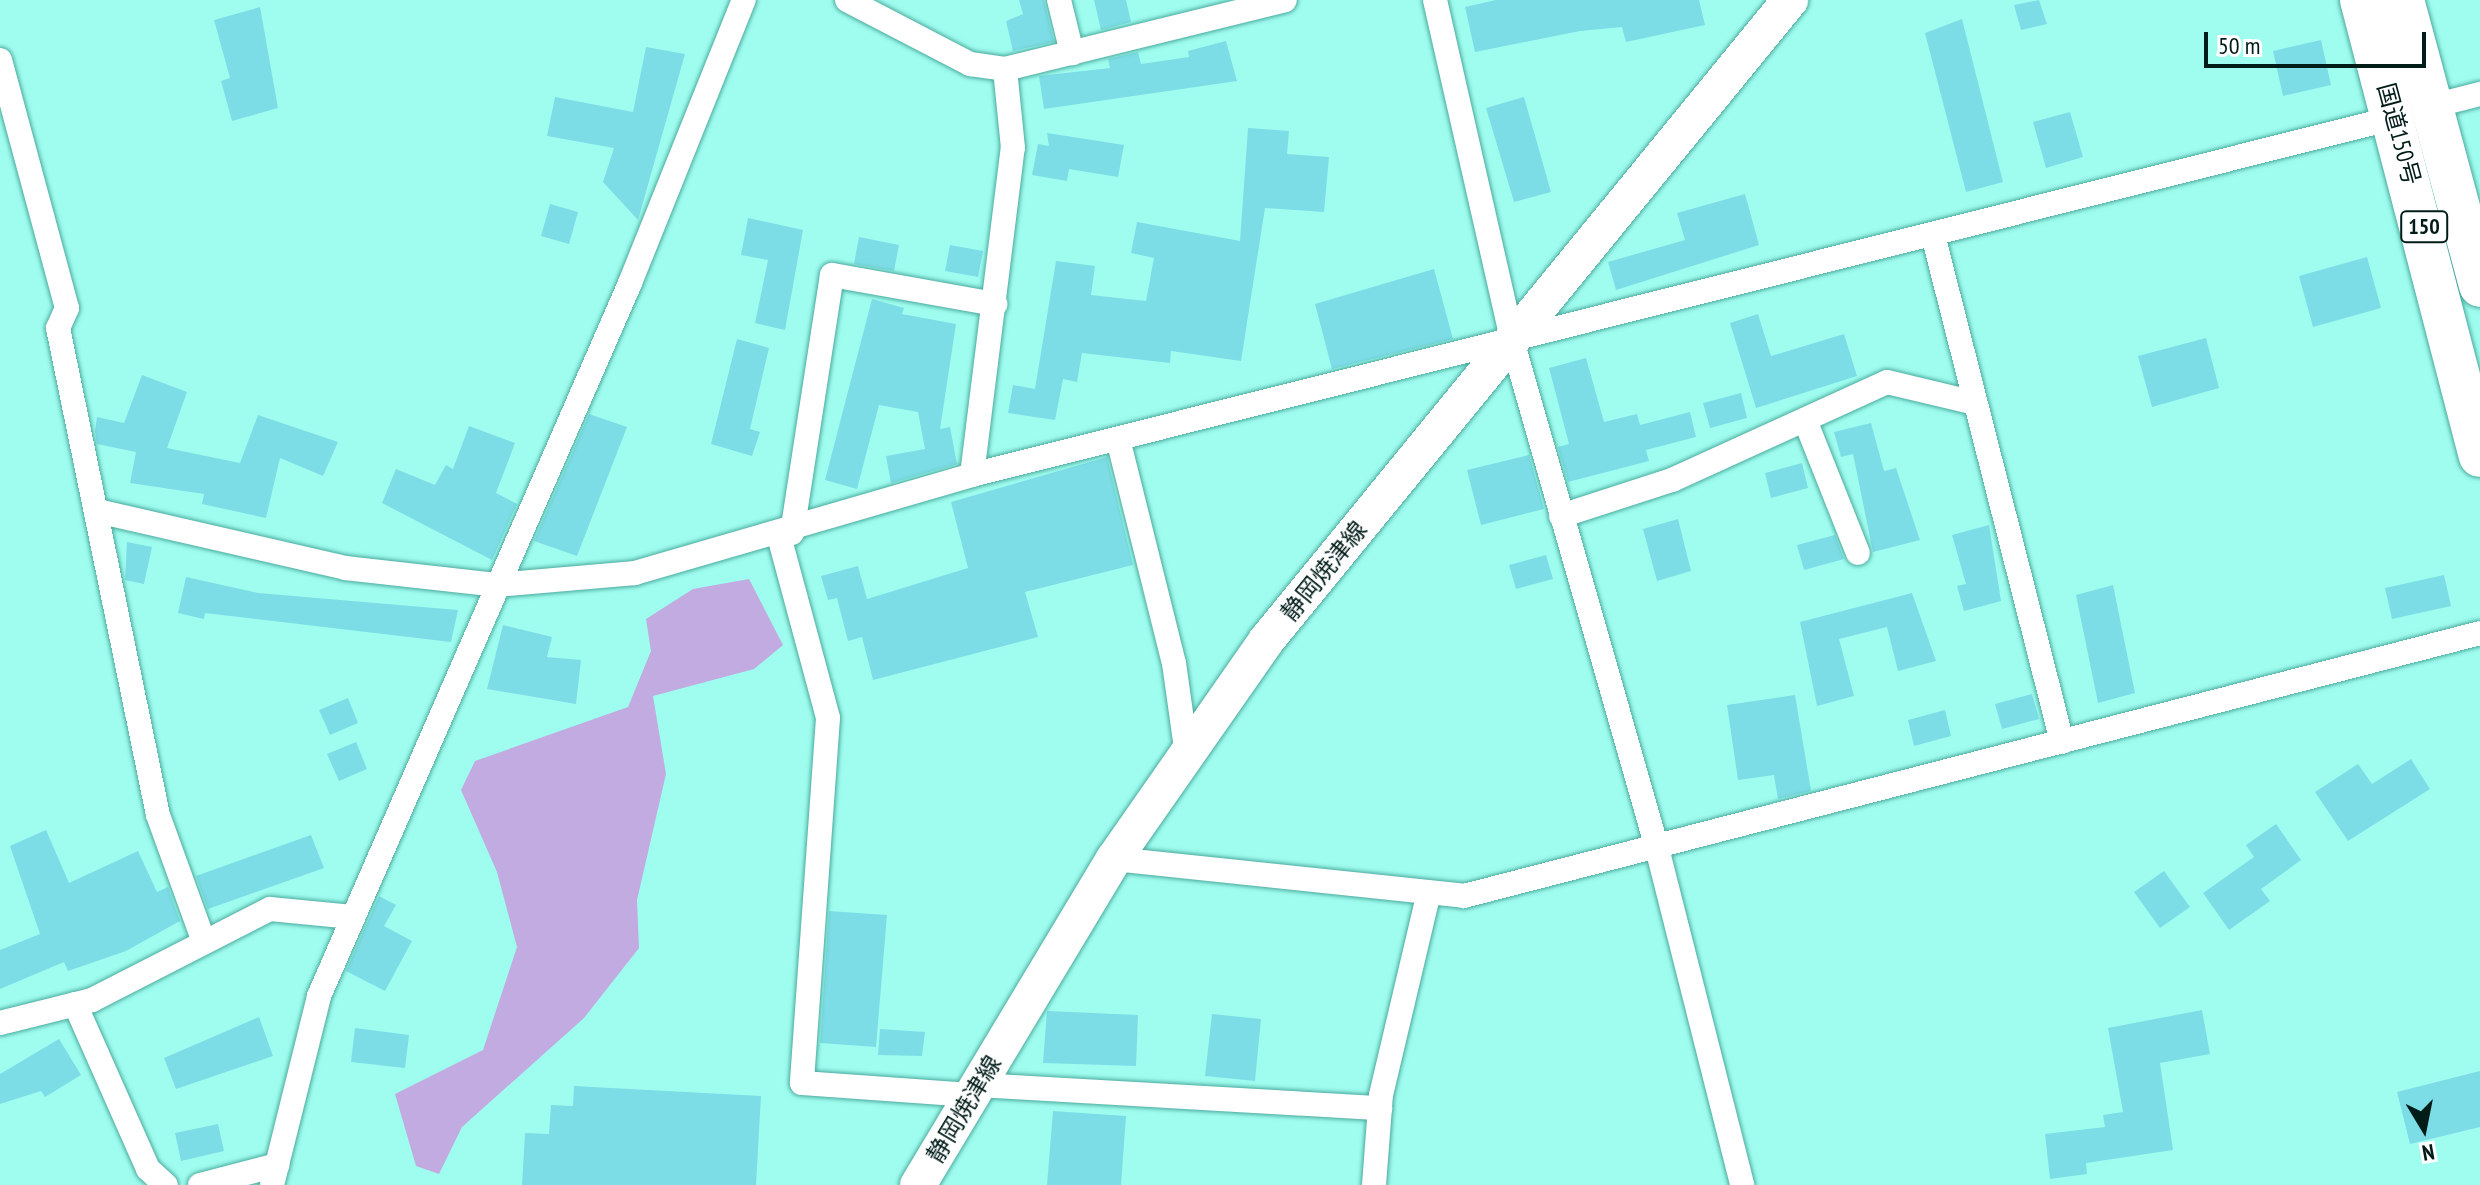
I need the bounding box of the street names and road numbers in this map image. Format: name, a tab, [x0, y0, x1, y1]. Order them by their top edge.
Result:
street label: 国道150号	[2372, 80, 2426, 188]
road number: 150	[2400, 209, 2448, 245]
street label: 静岡焼津線	[1275, 515, 1373, 627]
street label: 静岡焼津線	[921, 1050, 1007, 1168]

